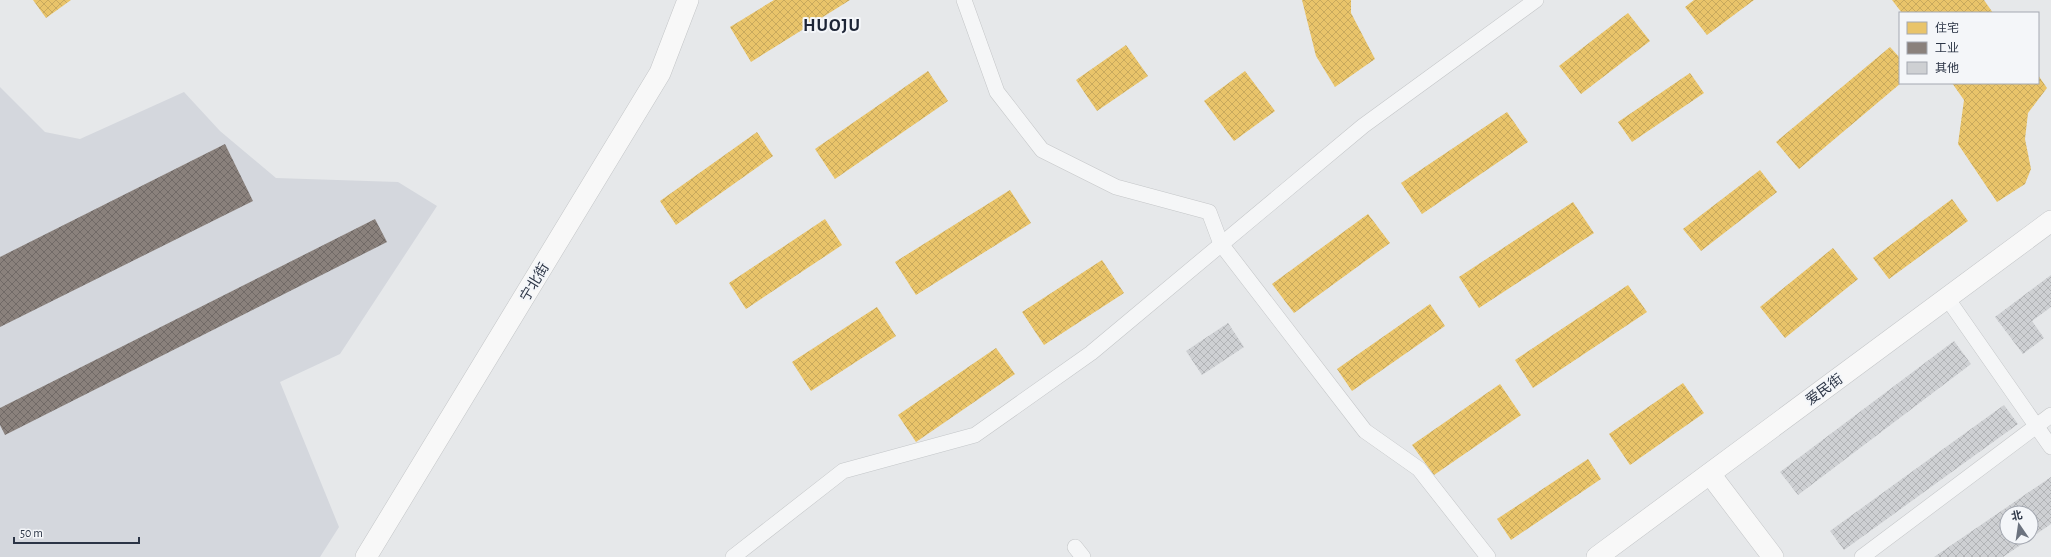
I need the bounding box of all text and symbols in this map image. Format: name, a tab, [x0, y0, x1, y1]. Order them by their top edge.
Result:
legend	[1899, 12, 2039, 84]
district label: HUOJU	[803, 17, 861, 35]
text: 住宅	[1935, 21, 1959, 34]
text: 工业	[1935, 42, 1959, 54]
text: 其他	[1935, 62, 1959, 74]
street label: 宁北街	[516, 260, 552, 304]
street label: 爱民街	[1803, 371, 1846, 408]
north arrow	[1999, 505, 2039, 545]
text: 北	[2010, 509, 2023, 522]
scale bar	[14, 519, 139, 545]
text: 50 m	[20, 527, 43, 539]

